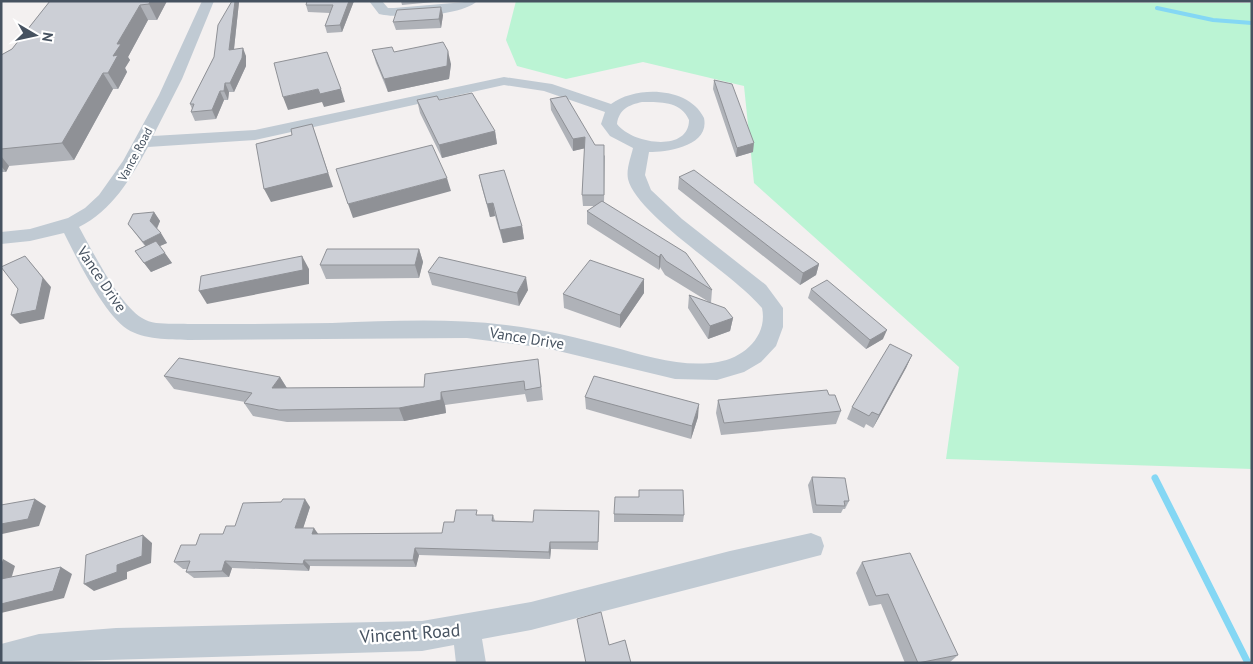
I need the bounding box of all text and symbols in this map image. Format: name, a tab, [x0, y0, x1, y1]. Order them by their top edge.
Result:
north arrow	[10, 10, 60, 60]
text: N	[38, 31, 57, 43]
street label: Vance Road	[114, 125, 155, 184]
street label: Vance Drive	[73, 242, 131, 315]
street label: Vance Drive	[487, 323, 566, 353]
street label: Vincent Road	[358, 618, 461, 648]

